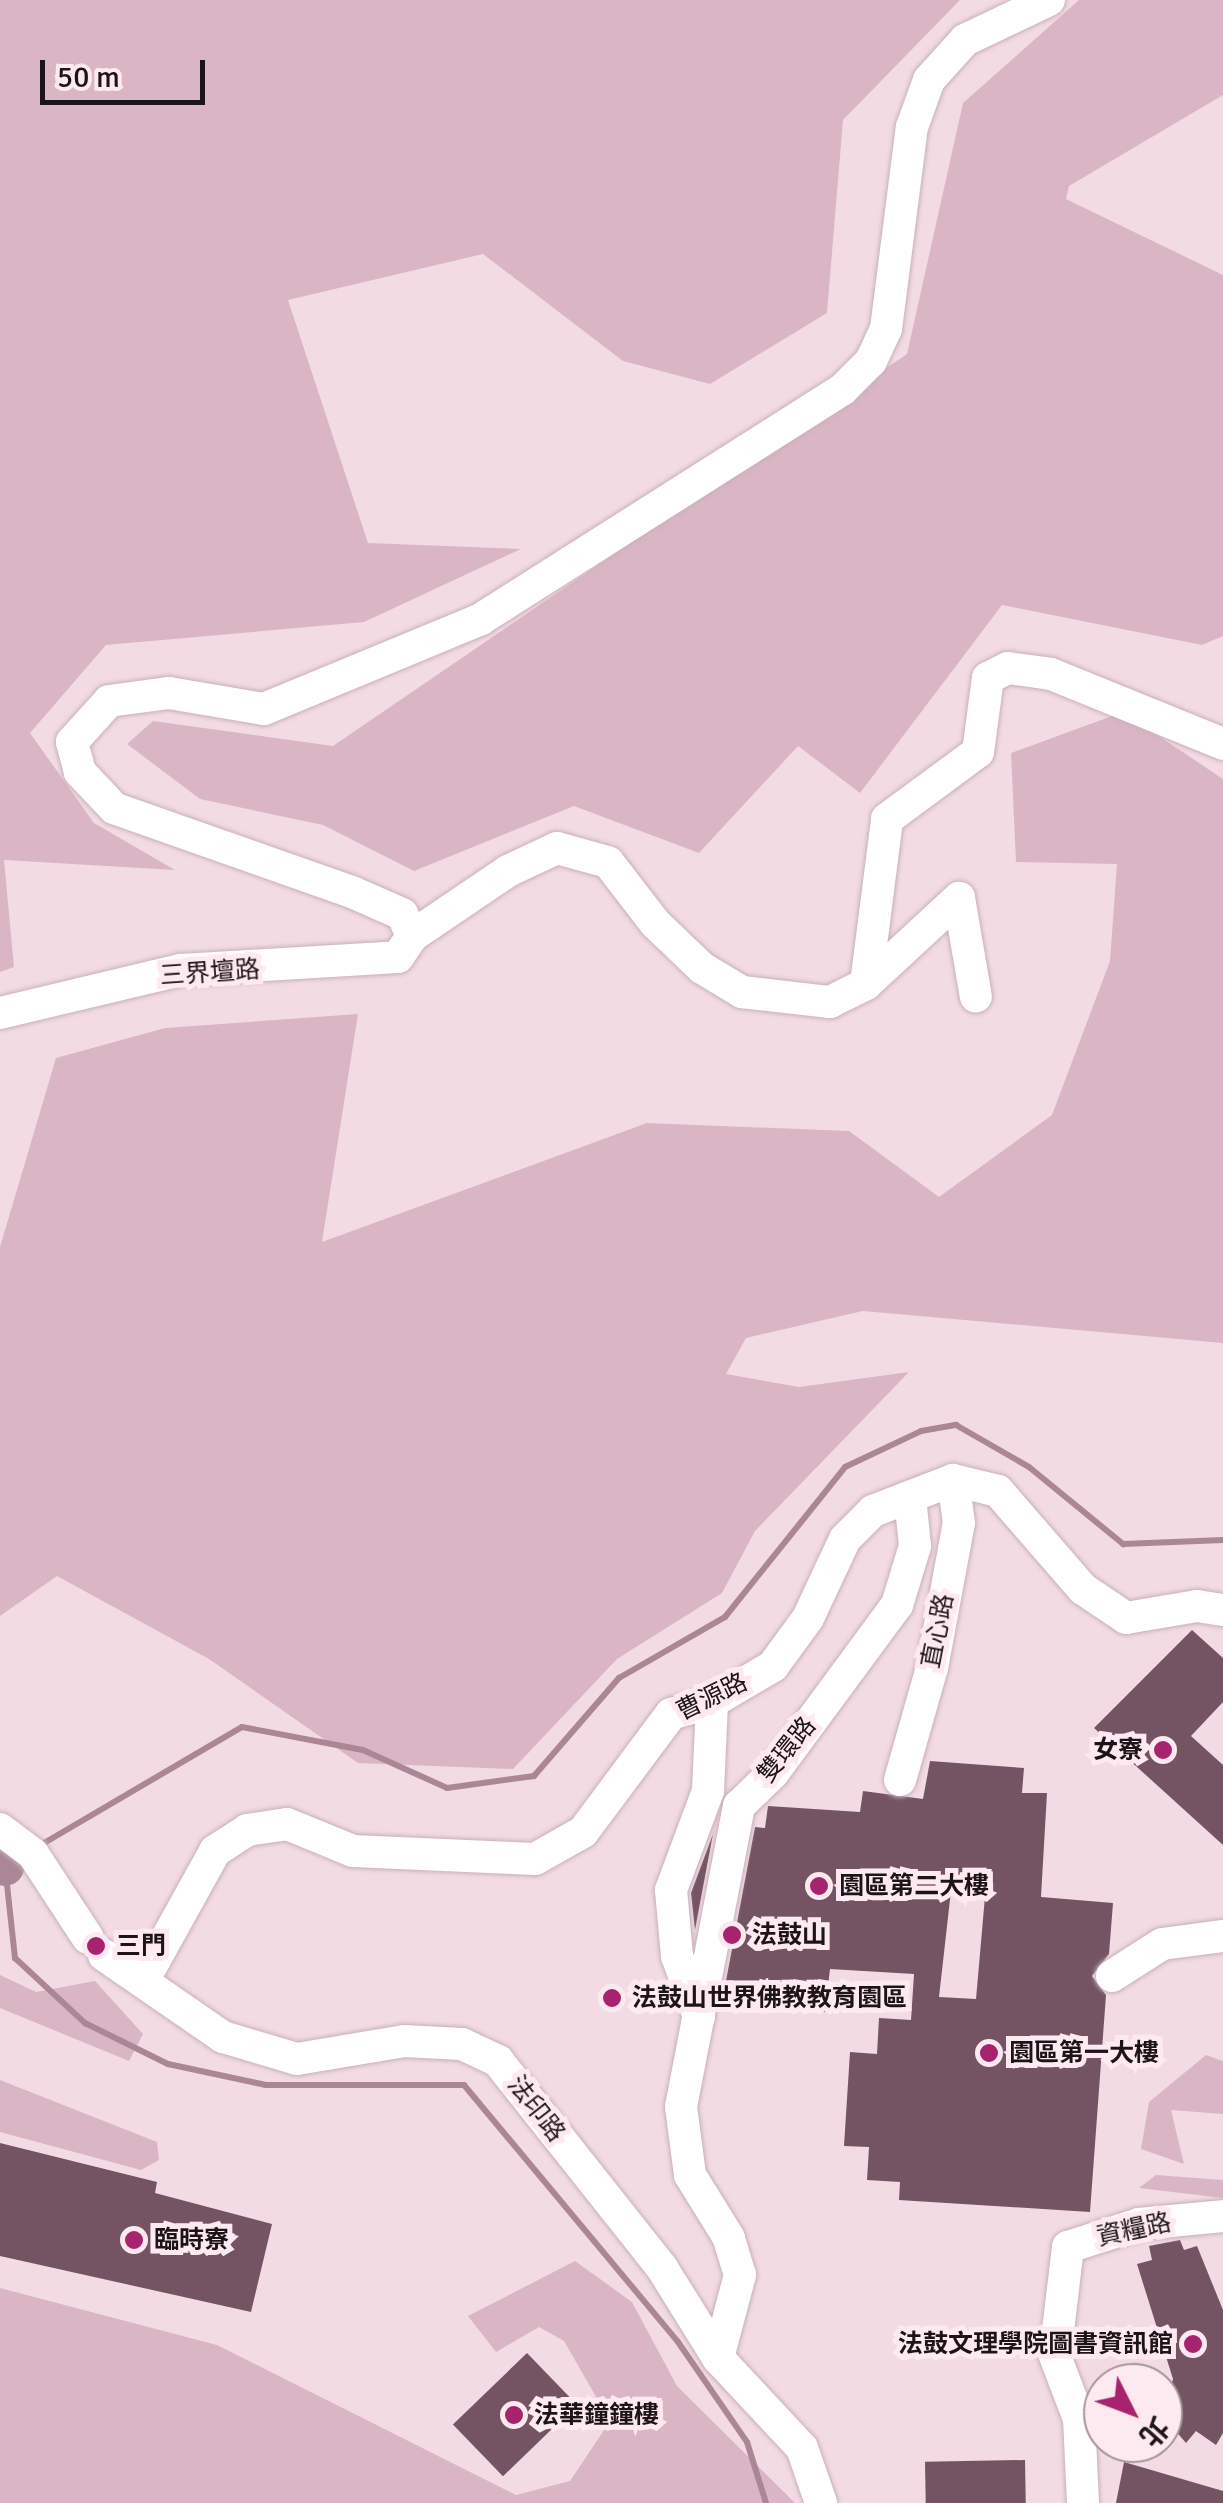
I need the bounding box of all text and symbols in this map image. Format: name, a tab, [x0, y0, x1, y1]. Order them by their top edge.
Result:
scale bar	[45, 40, 210, 102]
text: 50 m	[57, 59, 120, 96]
street label: 三界壇路	[159, 955, 261, 991]
street label: 直心路	[916, 1591, 960, 1671]
street label: 曹源路	[672, 1667, 752, 1727]
street label: 雙環路	[752, 1711, 822, 1789]
place label: 女寮	[1093, 1735, 1143, 1765]
marker: 女寮	[1152, 1739, 1174, 1761]
place label: 園區第二大樓	[839, 1871, 989, 1901]
marker: 園區第二大樓	[808, 1875, 830, 1897]
place label: 法鼓山	[752, 1920, 827, 1950]
marker: 法鼓山	[721, 1924, 743, 1946]
place label: 三門	[116, 1931, 166, 1961]
marker: 三門	[85, 1935, 107, 1957]
place label: 法鼓山世界佛教教育園區	[632, 1983, 907, 2013]
marker: 法鼓山世界佛教教育園區	[601, 1987, 623, 2009]
place label: 園區第一大樓	[1009, 2038, 1159, 2068]
marker: 園區第一大樓	[978, 2042, 1000, 2064]
street label: 法印路	[501, 2070, 571, 2148]
street label: 資糧路	[1094, 2208, 1174, 2252]
place label: 臨時寮	[154, 2225, 229, 2255]
marker: 臨時寮	[123, 2229, 145, 2251]
place label: 法鼓文理學院圖書資訊館	[898, 2329, 1173, 2359]
marker: 法鼓文理學院圖書資訊館	[1182, 2333, 1204, 2355]
north arrow	[1083, 2363, 1183, 2463]
place label: 法華鐘鐘樓	[534, 2400, 659, 2430]
marker: 法華鐘鐘樓	[503, 2404, 525, 2426]
text: 北	[1132, 2410, 1176, 2454]

